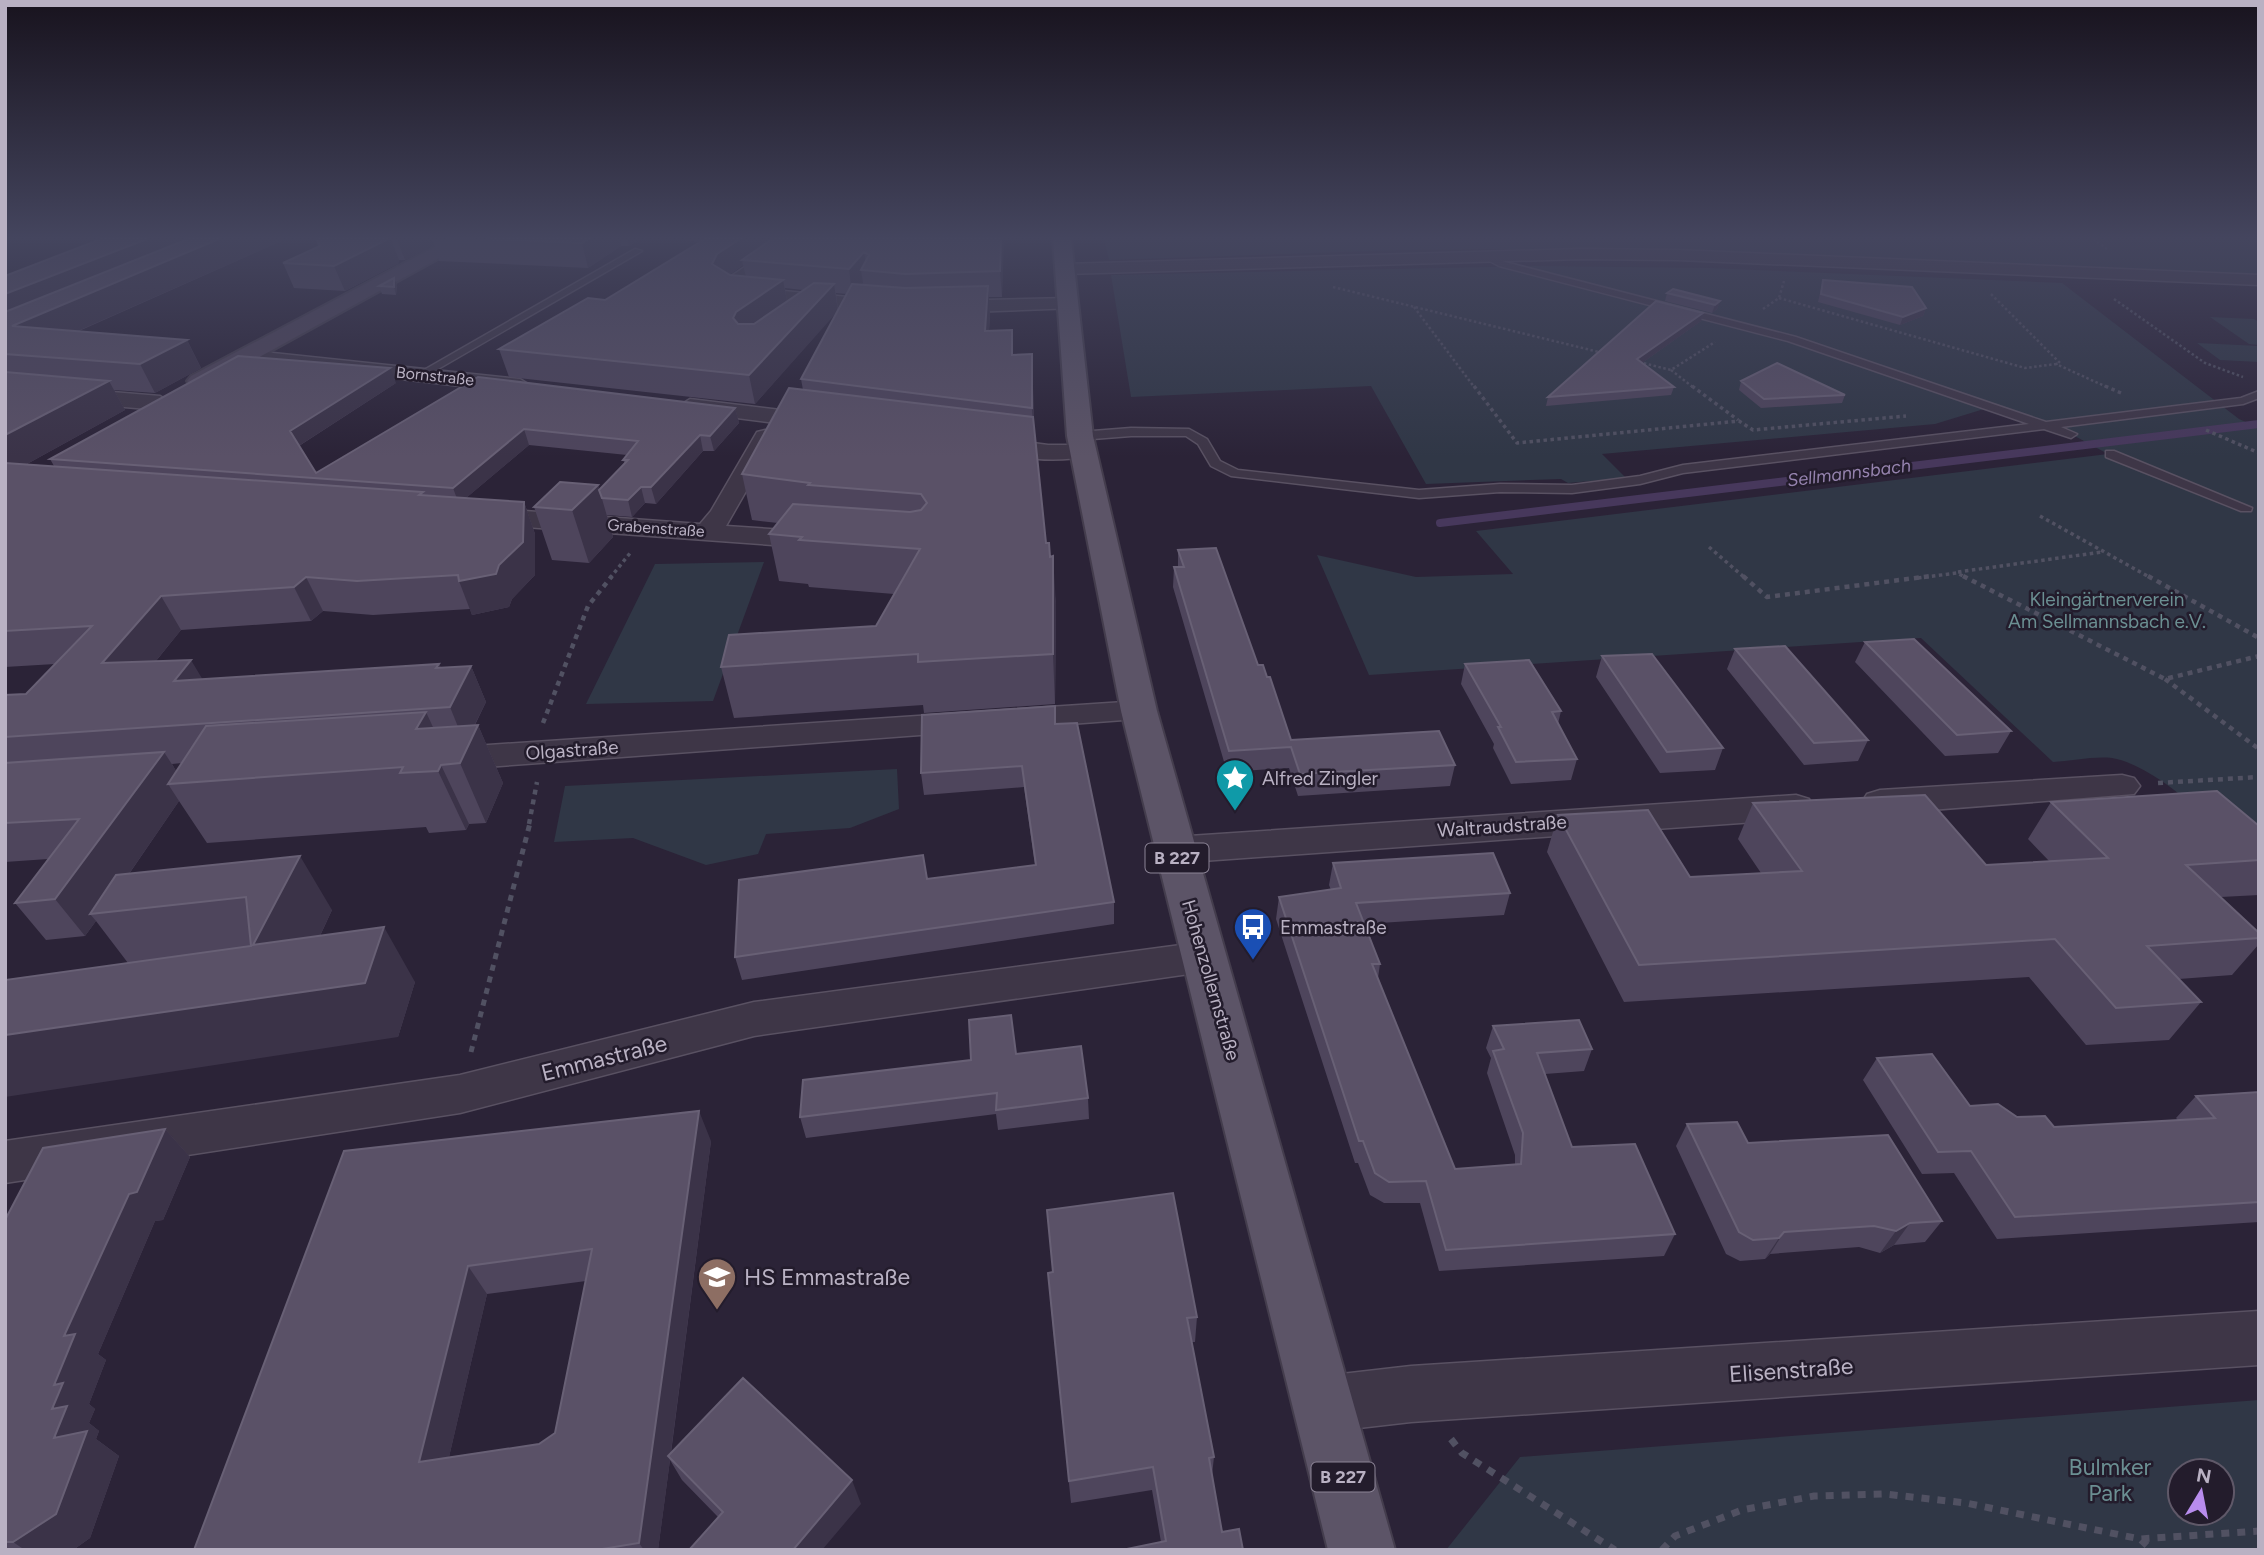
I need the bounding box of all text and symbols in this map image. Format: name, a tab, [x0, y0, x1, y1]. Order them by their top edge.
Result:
street label: Bornstraße	[395, 362, 475, 390]
water label: Sellmannsbach	[1786, 455, 1912, 491]
street label: Grabenstraße	[607, 515, 706, 541]
park label: Kleingärtnerverein Am Sellmannsbach e.V.	[2008, 588, 2206, 633]
street label: Olgastraße	[525, 735, 619, 765]
place icon: Alfred Zingler	[1214, 757, 1256, 812]
place label: Alfred Zingler	[1262, 767, 1379, 790]
street label: Waltraudstraße	[1437, 810, 1567, 842]
road number: B 227	[1146, 844, 1208, 872]
street label: Hohenzollernstraße	[1177, 897, 1245, 1063]
bus stop icon: Emmastraße	[1232, 906, 1274, 961]
place label: Emmastraße	[1280, 916, 1387, 939]
street label: Emmastraße	[538, 1029, 670, 1087]
school or university icon: HS Emmastraße	[696, 1256, 738, 1311]
place label: HS Emmastraße	[744, 1263, 910, 1291]
street label: Elisenstraße	[1728, 1352, 1854, 1388]
park label: Bulmker Park	[2069, 1453, 2152, 1507]
north arrow	[2166, 1457, 2236, 1527]
road number: B 227	[1312, 1462, 1374, 1492]
text: N	[2195, 1463, 2213, 1488]

